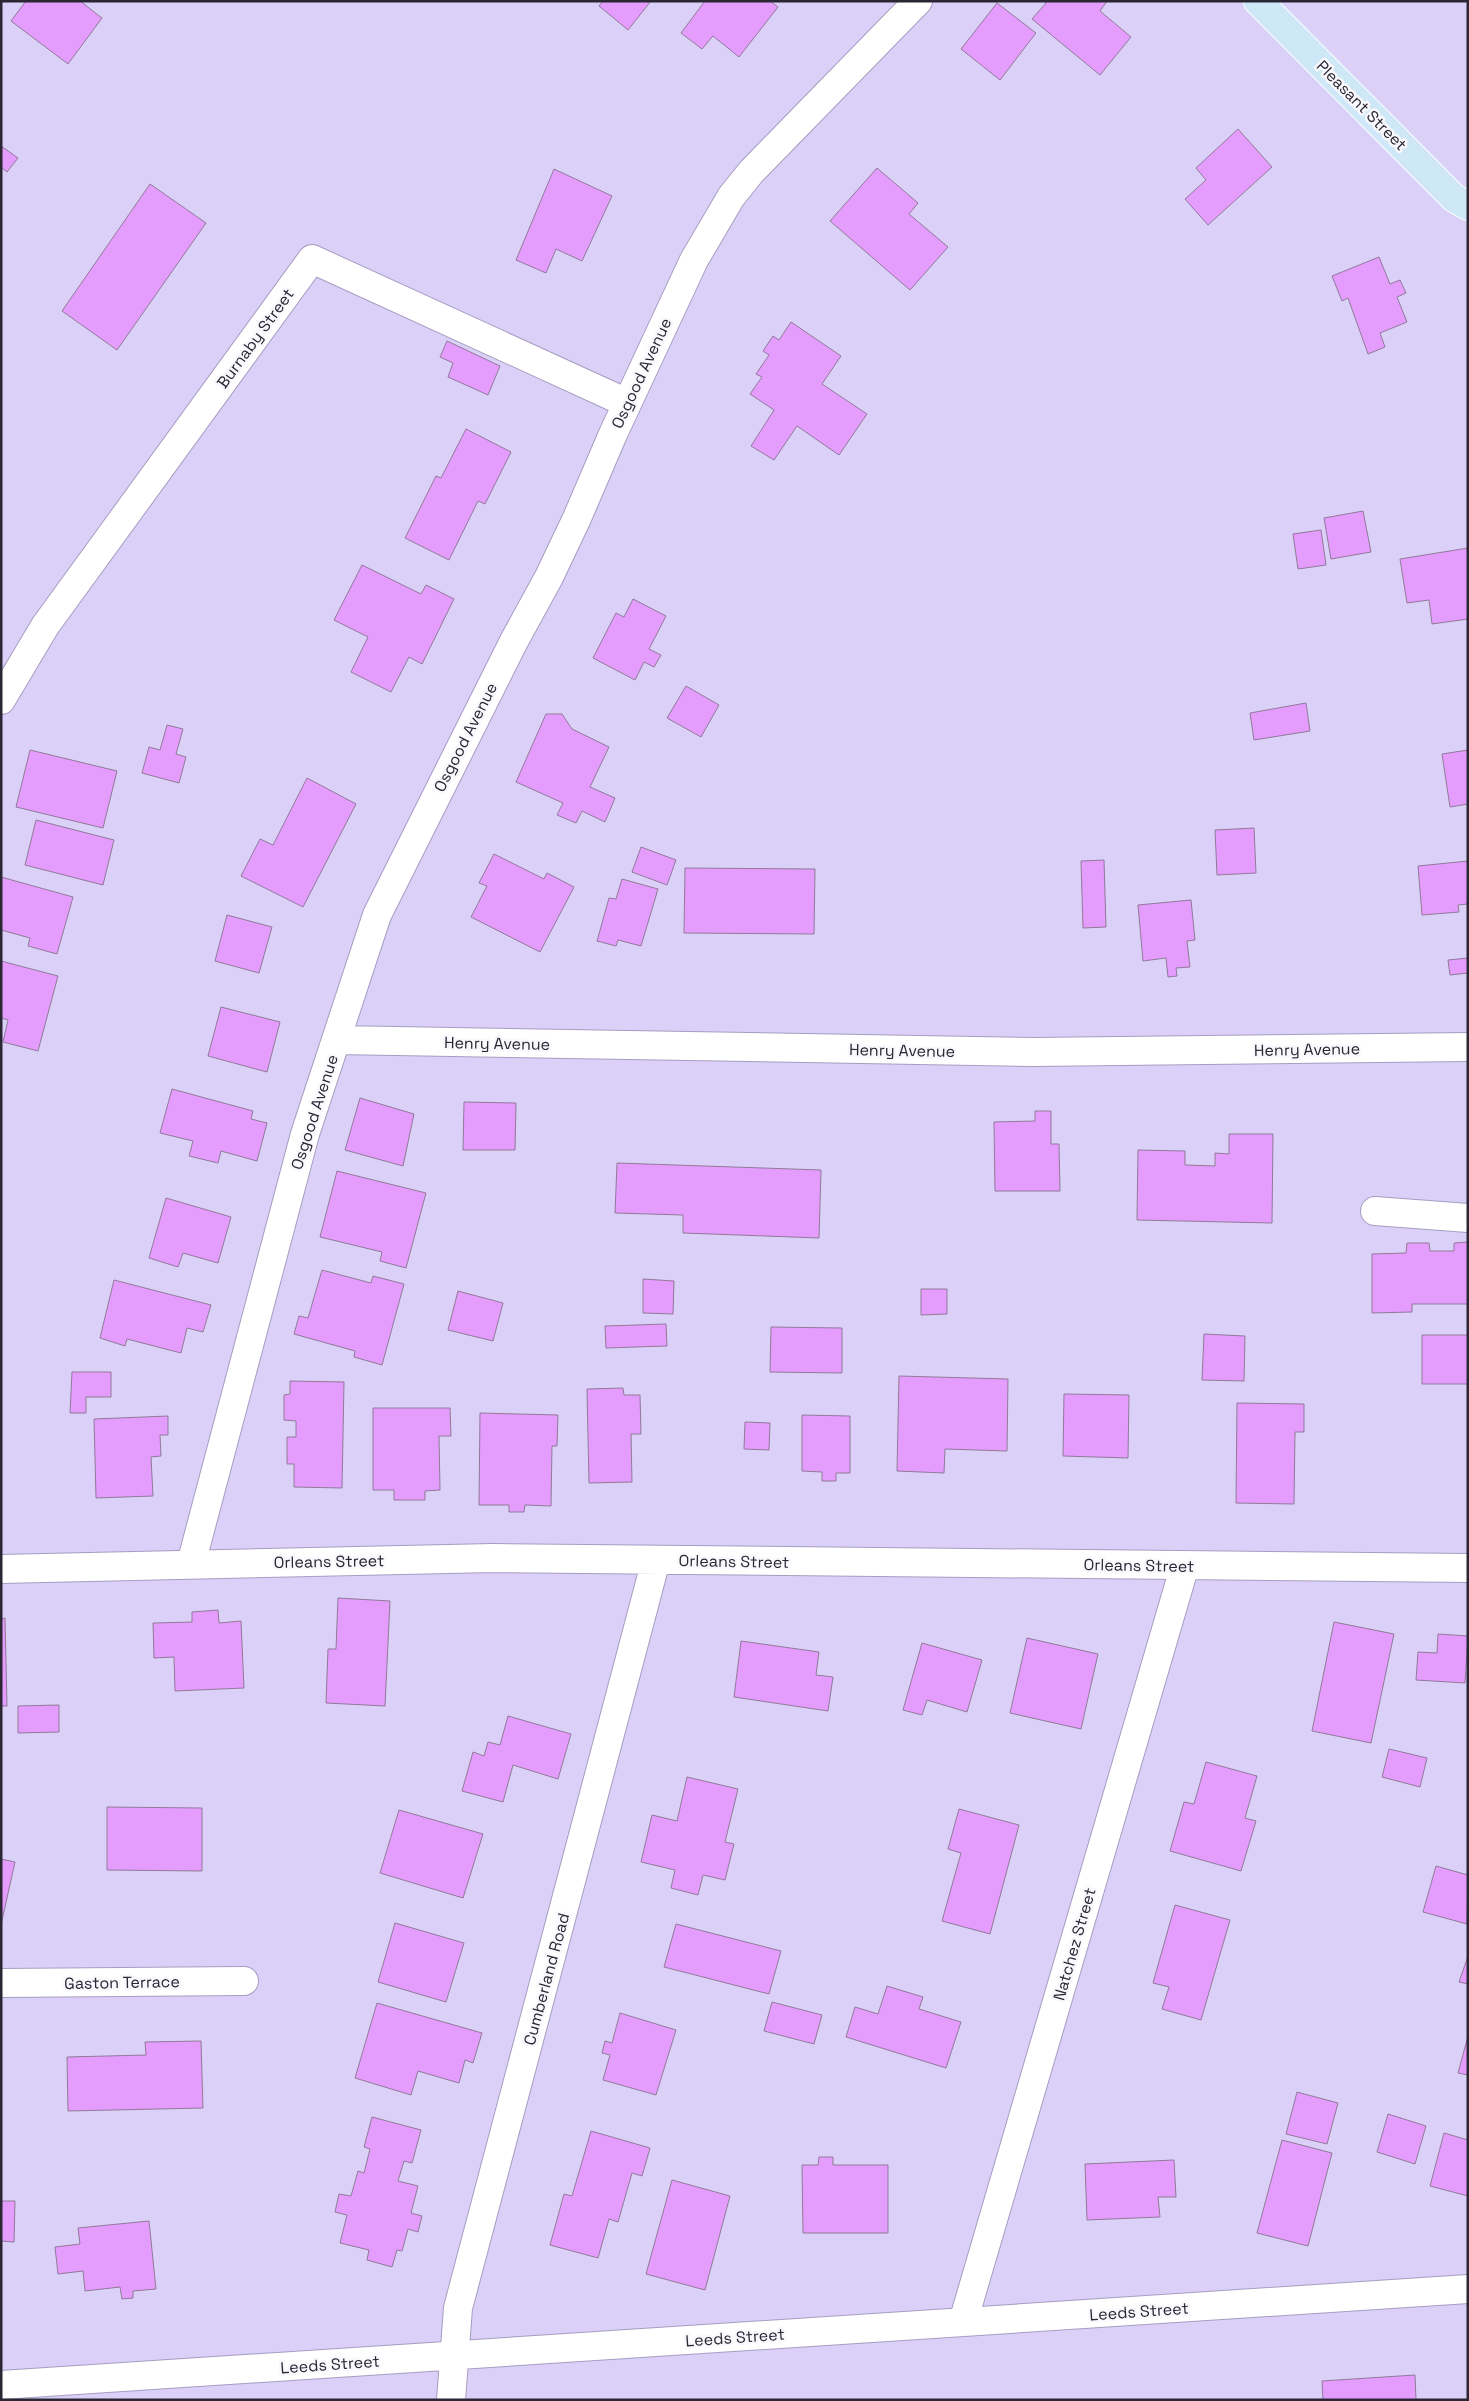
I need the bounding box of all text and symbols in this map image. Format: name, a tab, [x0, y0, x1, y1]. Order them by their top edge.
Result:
street label: Pleasant Street	[1312, 56, 1411, 155]
street label: Burnaby Street	[212, 284, 299, 392]
street label: Osgood Avenue	[607, 314, 676, 432]
street label: Osgood Avenue	[429, 679, 502, 795]
street label: Henry Avenue	[444, 1032, 550, 1055]
street label: Henry Avenue	[1254, 1038, 1360, 1061]
street label: Henry Avenue	[849, 1039, 955, 1062]
street label: Osgood Avenue	[286, 1052, 343, 1172]
street label: Orleans Street	[274, 1550, 384, 1573]
street label: Orleans Street	[679, 1550, 789, 1573]
street label: Orleans Street	[1084, 1554, 1194, 1577]
street label: Natchez Street	[1048, 1885, 1101, 2003]
street label: Cumberland Road	[519, 1911, 574, 2048]
street label: Gaston Terrace	[64, 1971, 180, 1994]
street label: Leeds Street	[1089, 2298, 1189, 2325]
street label: Leeds Street	[685, 2324, 785, 2351]
street label: Leeds Street	[280, 2351, 380, 2378]

